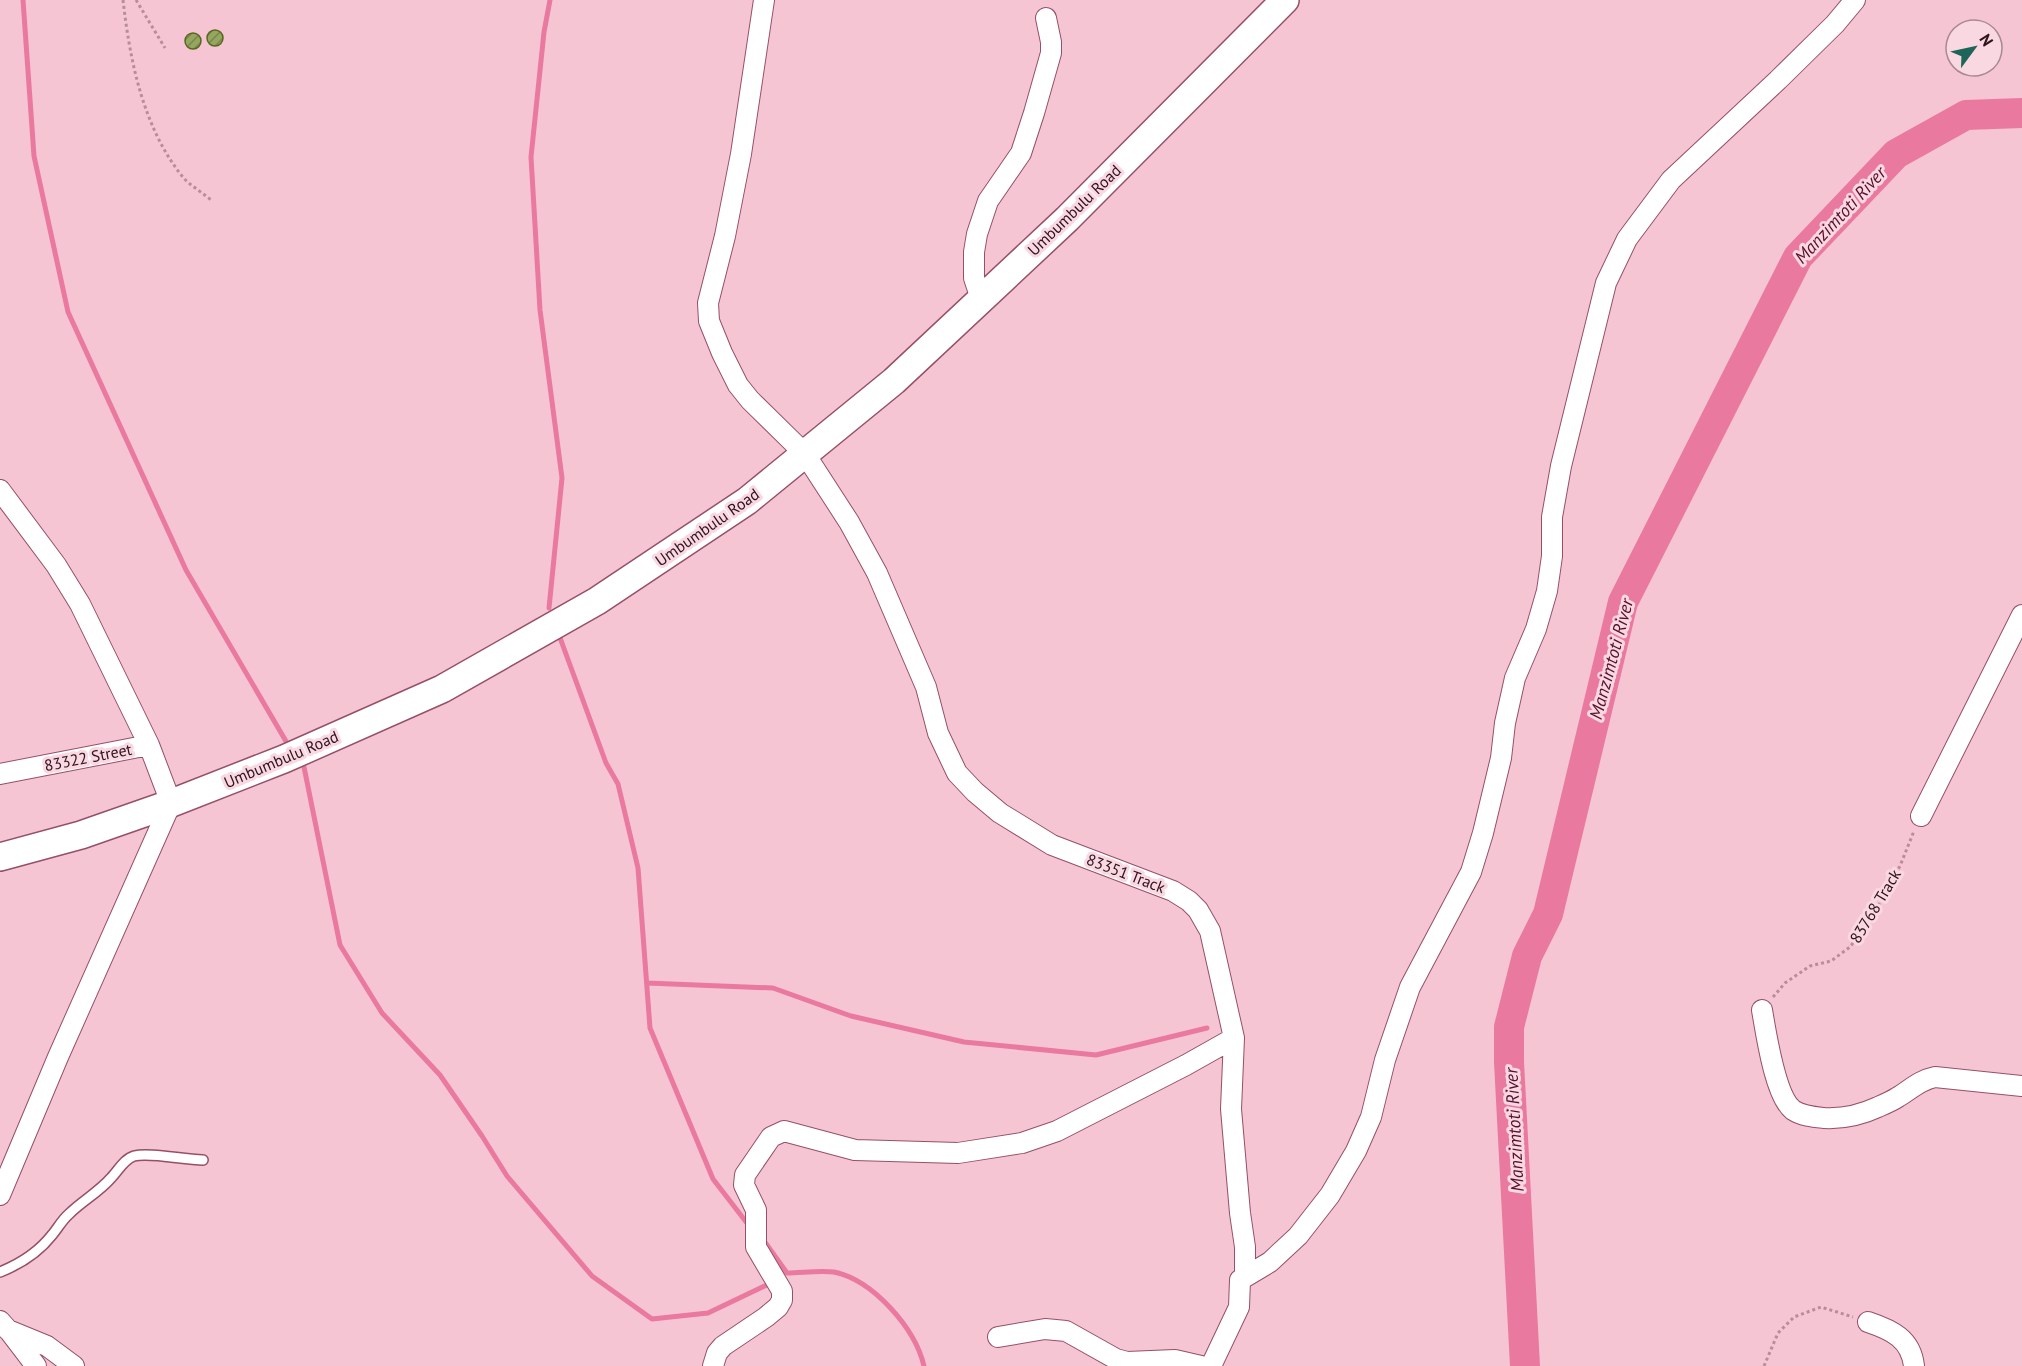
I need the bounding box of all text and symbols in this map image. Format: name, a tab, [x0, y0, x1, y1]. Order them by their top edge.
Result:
north arrow	[1944, 18, 2004, 78]
text: N	[1975, 30, 1998, 50]
street label: Umbumbulu Road	[1023, 160, 1125, 260]
water label: Manzimtoti River	[1789, 161, 1891, 268]
street label: Umbumbulu Road	[651, 484, 763, 570]
water label: Manzimtoti River	[1584, 595, 1638, 722]
street label: Umbumbulu Road	[221, 726, 341, 792]
street label: 83322 Street	[43, 739, 134, 775]
street label: 83351 Track	[1084, 849, 1169, 897]
street label: 83768 Track	[1845, 865, 1905, 947]
water label: Manzimtoti River	[1499, 1066, 1529, 1193]

